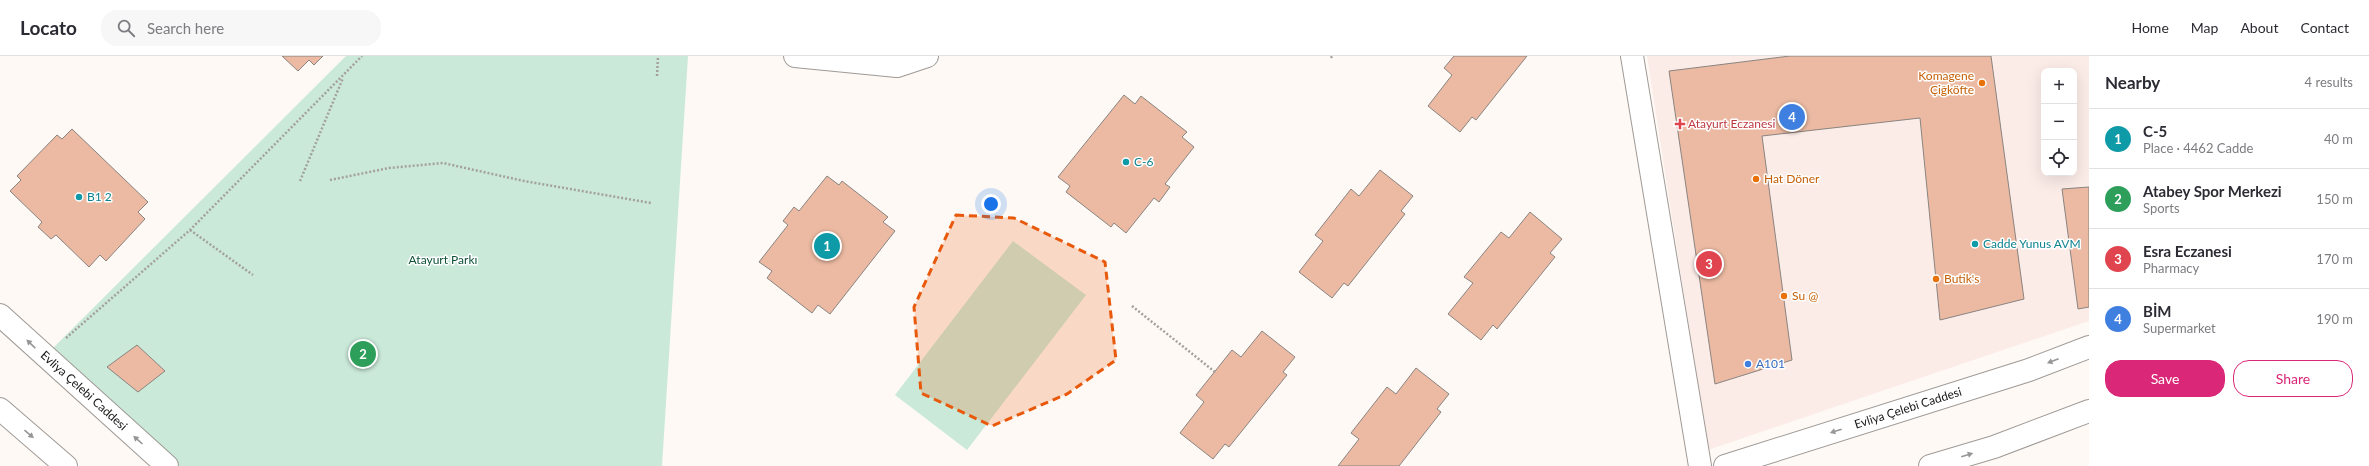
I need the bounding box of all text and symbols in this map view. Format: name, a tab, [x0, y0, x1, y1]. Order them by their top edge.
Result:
search box	[101, 10, 381, 46]
text: Locato	[20, 16, 77, 39]
icon: search	[115, 17, 137, 39]
text: Search here	[147, 19, 224, 37]
text: Home	[2131, 19, 2169, 36]
text: Map	[2191, 19, 2218, 36]
text: About	[2240, 19, 2278, 36]
text: Contact	[2300, 19, 2349, 36]
place label: Komagene Çiğköfte	[1918, 68, 1974, 97]
map controls	[2041, 68, 2077, 176]
button: +	[2041, 68, 2077, 104]
text: Nearby	[2105, 72, 2160, 93]
text: 4 results	[2305, 74, 2353, 90]
marker: Komagene Çiğköfte	[1977, 78, 1987, 88]
pin: 4	[1779, 102, 1805, 132]
button: −	[2041, 104, 2077, 140]
place label: Atayurt Eczanesi	[1688, 116, 1775, 131]
marker: Atayurt Eczanesi	[1675, 119, 1685, 129]
text: C-5	[2143, 122, 2167, 140]
text: 1	[2114, 131, 2122, 147]
text: 40 m	[2324, 131, 2353, 147]
button: locate	[2041, 140, 2077, 176]
text: Place · 4462 Cadde	[2143, 140, 2253, 156]
place label: C-6	[1134, 154, 1153, 169]
marker: C-6	[1121, 157, 1131, 167]
place label: Hat Döner	[1764, 171, 1820, 186]
marker: Hat Döner	[1751, 174, 1761, 184]
text: Atabey Spor Merkezi	[2143, 182, 2282, 200]
place label: B1 2	[87, 189, 112, 204]
text: 2	[2114, 191, 2122, 207]
text: 150 m	[2316, 191, 2353, 207]
marker: B1 2	[74, 192, 84, 202]
your location	[981, 194, 1001, 214]
text: Sports	[2143, 200, 2180, 216]
pin: 1	[814, 231, 840, 261]
place label: Cadde Yunus AVM	[1983, 236, 2081, 251]
marker: Cadde Yunus AVM	[1970, 239, 1980, 249]
text: Esra Eczanesi	[2143, 242, 2232, 260]
pin: 3	[1696, 249, 1722, 279]
text: 3	[2114, 251, 2122, 267]
text: 170 m	[2316, 251, 2353, 267]
park label: Atayurt Parkı	[409, 252, 477, 267]
text: Pharmacy	[2143, 260, 2199, 276]
place label: Butik's	[1944, 271, 1979, 286]
marker: Butik's	[1931, 274, 1941, 284]
place label: Su @	[1792, 288, 1818, 303]
marker: Su @	[1779, 291, 1789, 301]
text: BİM	[2143, 302, 2172, 320]
text: 4	[2114, 311, 2122, 327]
text: 190 m	[2316, 311, 2353, 327]
text: Supermarket	[2143, 320, 2216, 336]
pin: 2	[350, 339, 376, 369]
one-way arrow	[26, 340, 35, 349]
street label: Evliya Çelebi Caddesi	[38, 347, 131, 434]
place label: A101	[1756, 356, 1785, 371]
one-way arrow	[2046, 358, 2058, 364]
marker: A101	[1743, 359, 1753, 369]
button: Save	[2105, 360, 2225, 397]
button: Share	[2233, 360, 2353, 397]
street label: Evliya Çelebi Caddesi	[1852, 384, 1964, 432]
one-way arrow	[1829, 428, 1841, 434]
one-way arrow	[24, 430, 35, 439]
one-way arrow	[133, 435, 143, 445]
one-way arrow	[1962, 452, 1974, 458]

